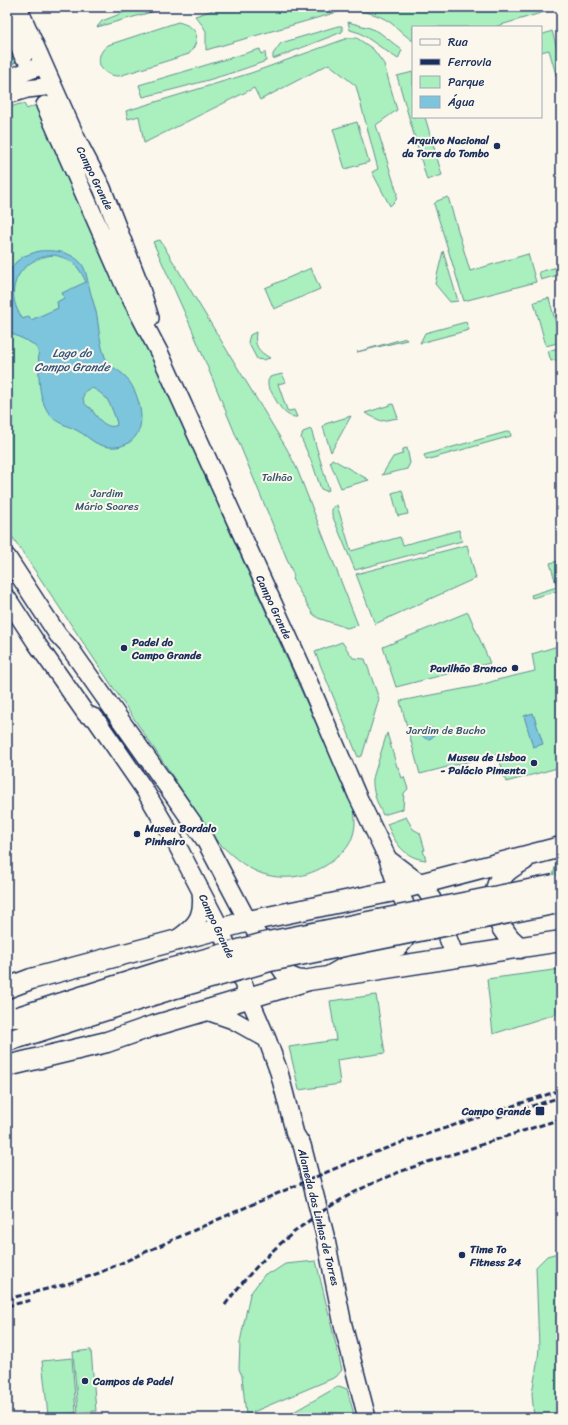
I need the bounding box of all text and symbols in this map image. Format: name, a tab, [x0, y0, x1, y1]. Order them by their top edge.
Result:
legend	[412, 26, 542, 118]
text: Rua	[448, 31, 469, 53]
text: Ferrovia	[448, 51, 492, 73]
text: Parque	[448, 71, 485, 93]
text: Água	[447, 91, 475, 113]
place label: Arquivo Nacional da Torre do Tombo	[402, 131, 490, 163]
marker: Arquivo Nacional da Torre do Tombo	[492, 141, 502, 151]
street label: Campo Grande	[71, 143, 118, 214]
water label: Lago do Campo Grande	[34, 342, 112, 378]
park label: Talhão	[262, 468, 293, 487]
park label: Jardim Mário Soares	[75, 484, 140, 516]
street label: Campo Grande	[250, 572, 297, 643]
place label: Padel do Campo Grande	[131, 633, 202, 665]
marker: Padel do Campo Grande	[119, 643, 129, 653]
place label: Pavilhão Branco	[430, 659, 507, 678]
marker: Pavilhão Branco	[510, 663, 520, 673]
park label: Jardim de Bucho	[406, 721, 486, 740]
place label: Museu de Lisboa - Palácio Pimenta	[440, 748, 526, 780]
marker: Museu de Lisboa - Palácio Pimenta	[529, 758, 539, 768]
place label: Museu Bordalo Pinheiro	[144, 819, 217, 851]
marker: Museu Bordalo Pinheiro	[132, 829, 142, 839]
street label: Campo Grande	[193, 891, 240, 962]
place label: Campo Grande	[461, 1102, 531, 1121]
marker: Campo Grande	[534, 1105, 546, 1117]
street label: Alameda das Linhas de Torres	[292, 1146, 345, 1288]
place label: Time To Fitness 24	[469, 1240, 521, 1272]
marker: Time To Fitness 24	[457, 1250, 467, 1260]
place label: Campos de Padel	[92, 1372, 174, 1391]
marker: Campos de Padel	[80, 1376, 90, 1386]

